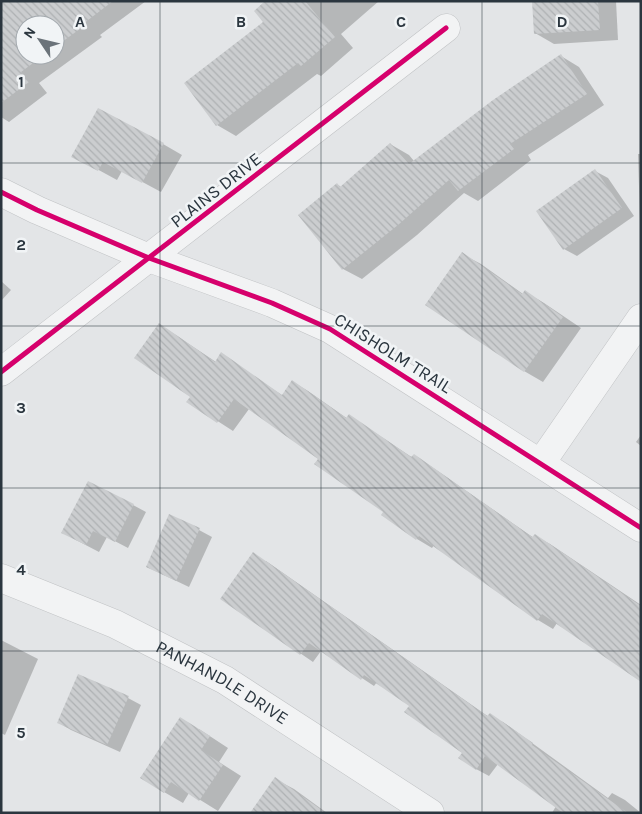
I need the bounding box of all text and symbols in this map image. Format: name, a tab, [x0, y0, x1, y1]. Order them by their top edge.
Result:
text: A	[75, 12, 85, 31]
text: B	[236, 12, 246, 31]
text: C	[396, 12, 406, 31]
text: D	[557, 12, 568, 31]
north arrow	[15, 15, 65, 65]
text: N	[20, 24, 40, 42]
text: 1	[18, 72, 24, 91]
street label: PLAINS DRIVE	[166, 148, 266, 232]
text: 2	[16, 235, 26, 254]
street label: CHISHOLM TRAIL	[330, 308, 456, 398]
text: 3	[16, 398, 26, 417]
text: 4	[16, 560, 26, 579]
street label: PANHANDLE DRIVE	[152, 636, 293, 729]
text: 5	[16, 723, 26, 742]

